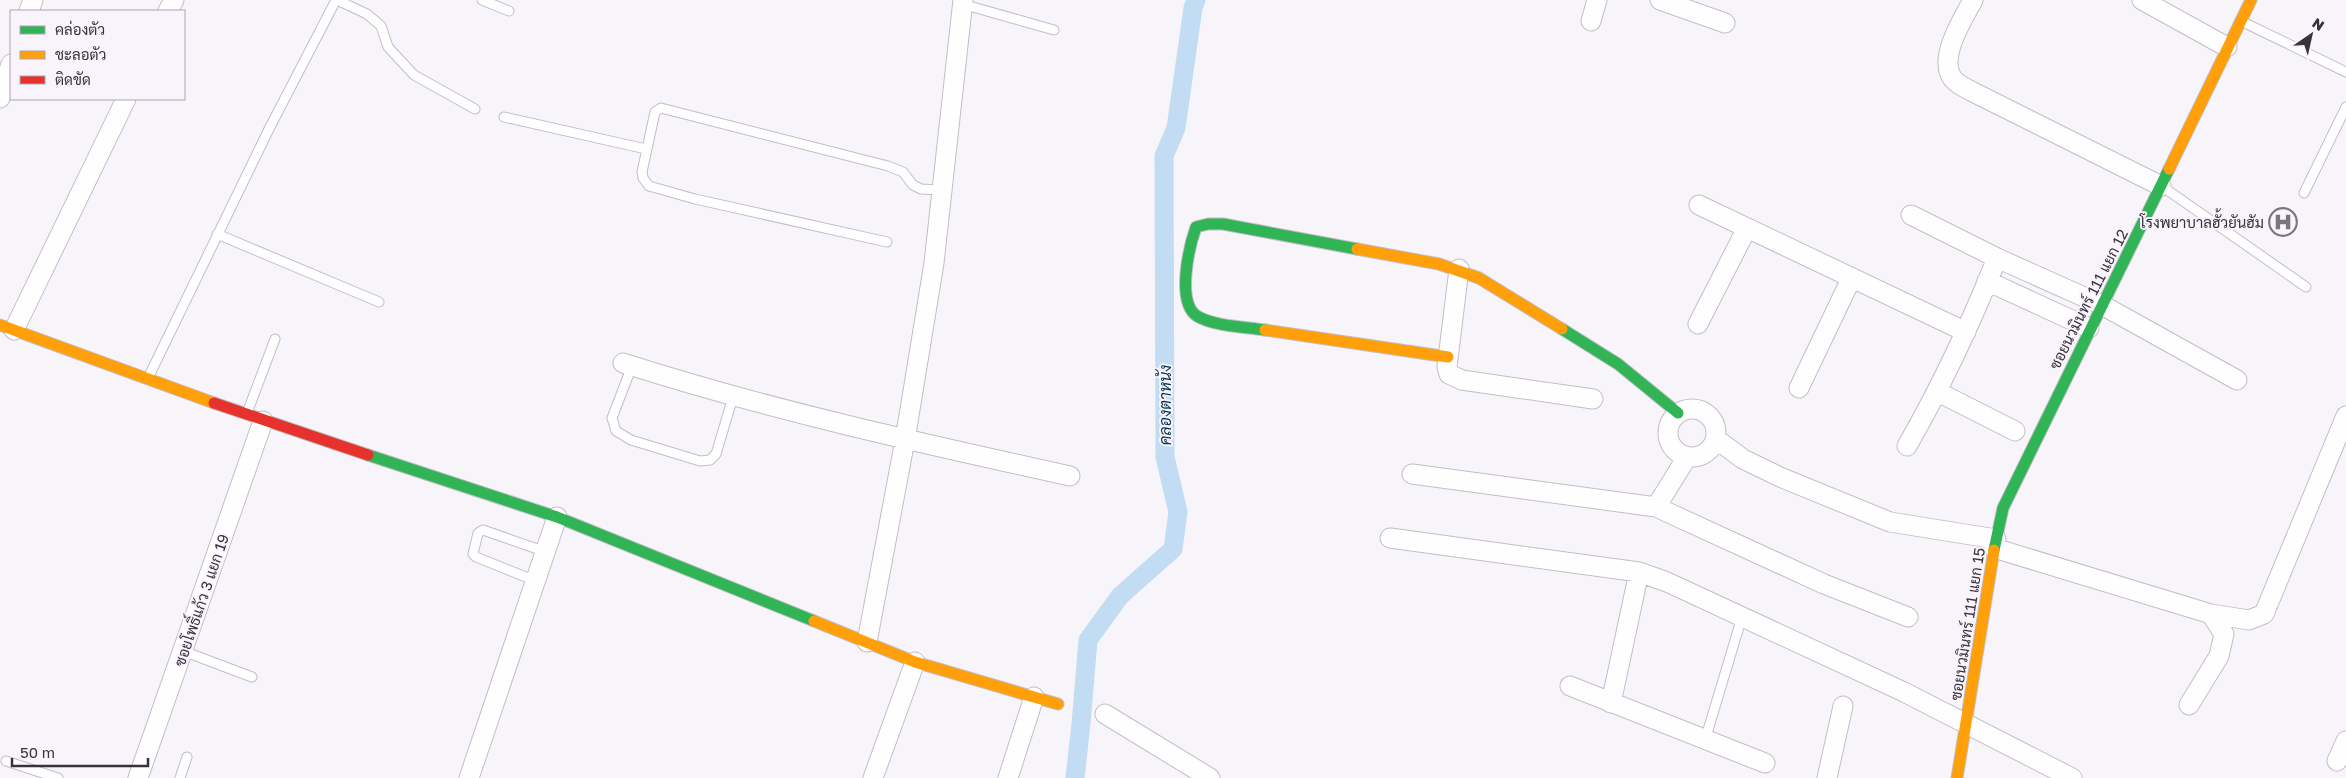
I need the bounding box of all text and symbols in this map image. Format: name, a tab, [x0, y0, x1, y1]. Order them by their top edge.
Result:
legend	[10, 10, 185, 100]
north arrow	[2286, 10, 2336, 60]
text: N	[2309, 14, 2328, 34]
text: คล่องตัว	[55, 20, 105, 38]
text: ชะลอตัว	[55, 45, 106, 63]
text: ติดขัด	[55, 70, 91, 88]
hospital icon: โรงพยาบาลฮั้วยันฮัม	[2268, 207, 2298, 237]
place label: โรงพยาบาลฮั้วยันฮัม	[2139, 208, 2264, 231]
street label: ซอยนวมินทร์ 111 แยก 12	[2045, 226, 2131, 372]
water label: คลองตาหนัง	[1155, 365, 1175, 445]
street label: ซอยโพธิ์แก้ว 3 แยก 19	[165, 530, 232, 668]
street label: ซอยนวมินทร์ 111 แยก 15	[1946, 546, 1988, 702]
scale bar	[12, 736, 149, 768]
text: 50 m	[20, 743, 55, 761]

